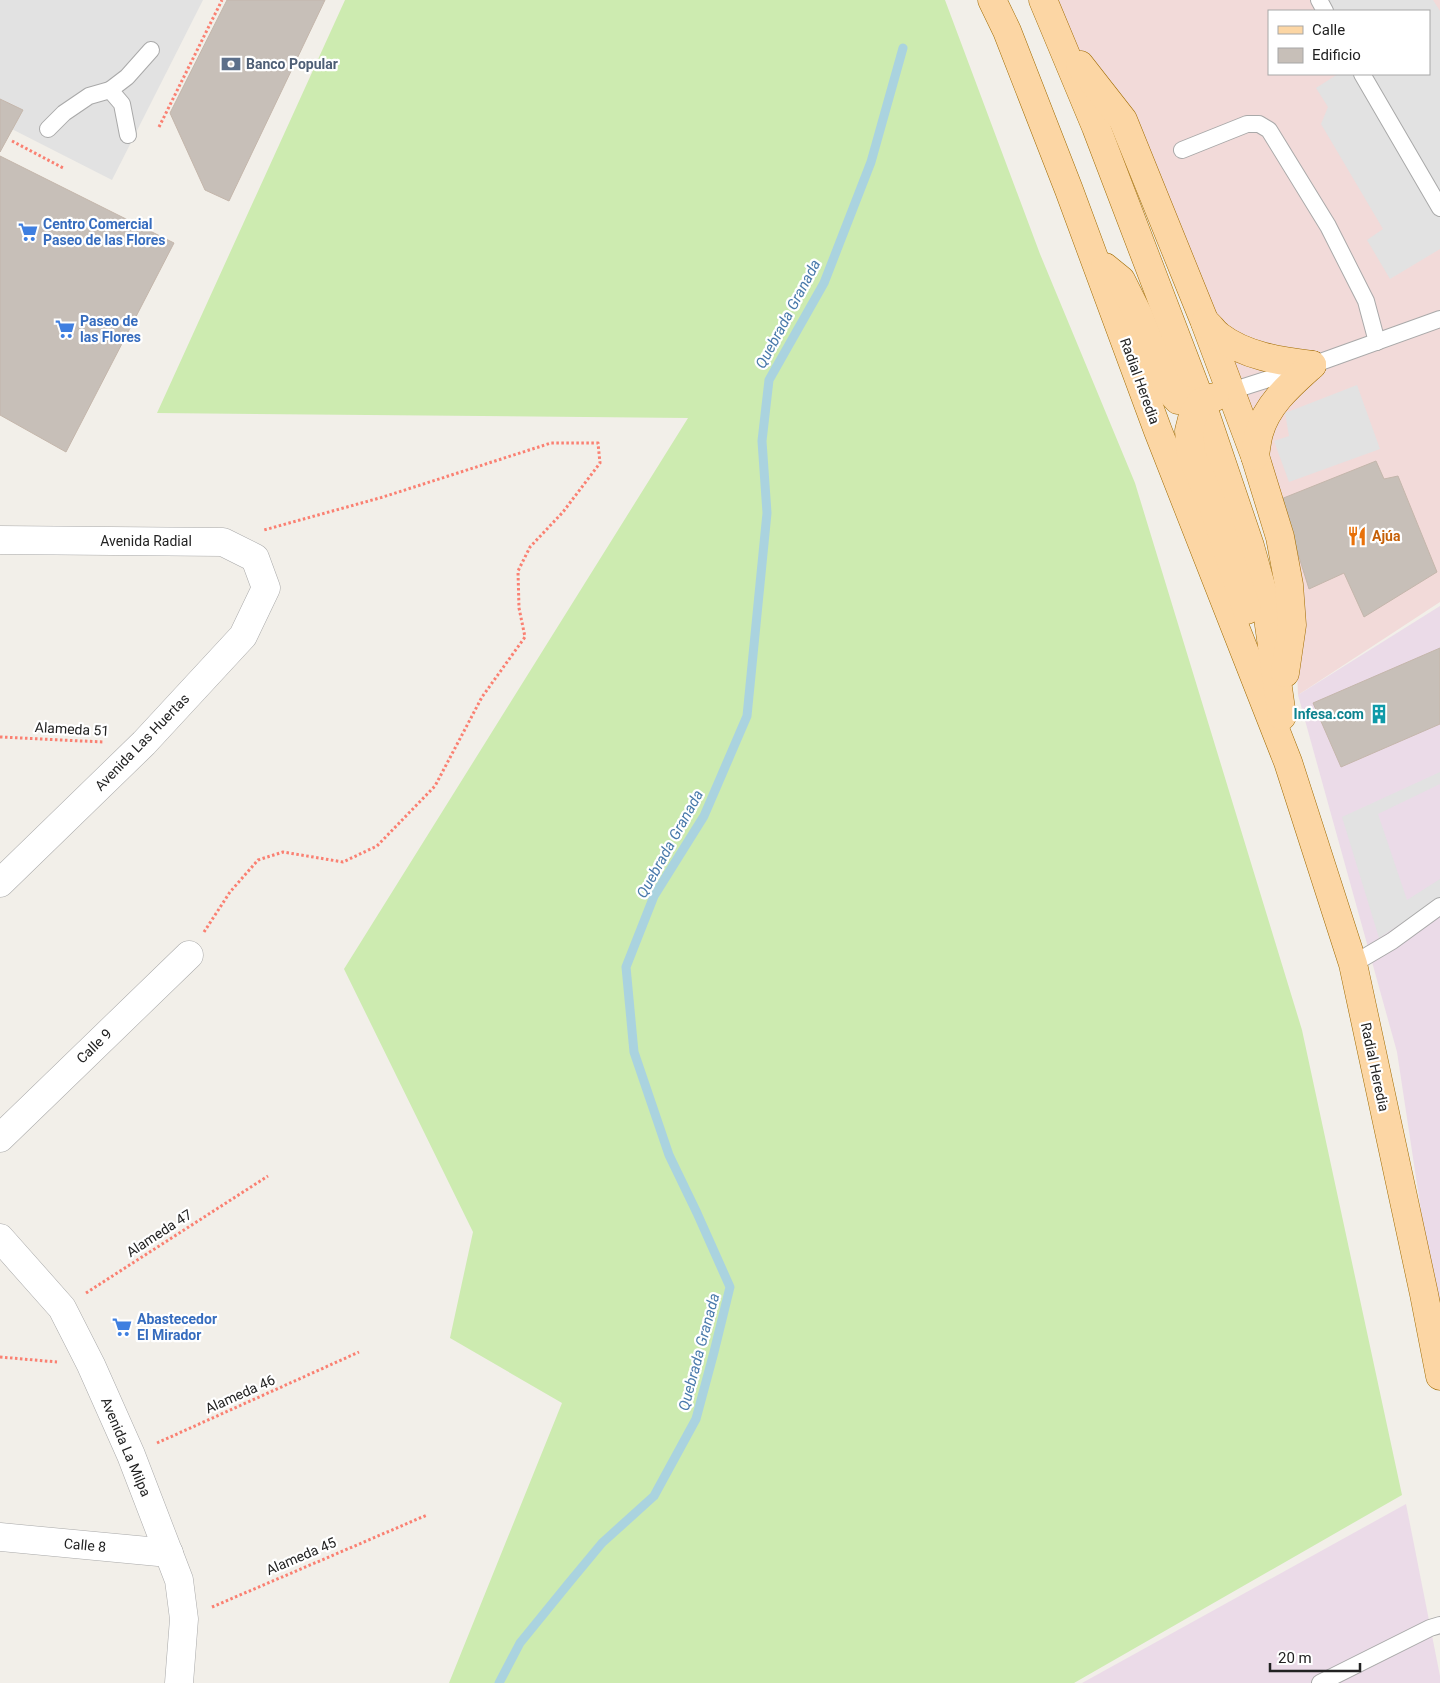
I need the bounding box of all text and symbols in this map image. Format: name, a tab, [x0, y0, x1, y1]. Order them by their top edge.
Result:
legend	[1268, 10, 1430, 75]
text: Calle	[1312, 21, 1345, 39]
text: Edificio	[1312, 46, 1361, 64]
bank icon: Banco Popular	[220, 53, 242, 75]
place label: Banco Popular	[246, 56, 338, 72]
place label: Centro Comercial Paseo de las Flores	[43, 216, 165, 248]
supermarket icon: Centro Comercial Paseo de las Flores	[17, 221, 39, 243]
water label: Quebrada Granada	[752, 256, 824, 372]
place label: Paseo de las Flores	[80, 313, 141, 345]
supermarket icon: Paseo de las Flores	[54, 318, 76, 340]
street label: Radial Heredia	[1117, 336, 1163, 426]
restaurant icon: Ajúa	[1346, 525, 1368, 547]
place label: Ajúa	[1372, 528, 1401, 544]
street label: Avenida Radial	[100, 533, 192, 549]
street label: Avenida Las Huertas	[92, 690, 192, 794]
building icon: Infesa.com	[1368, 703, 1390, 725]
place label: Infesa.com	[1294, 706, 1364, 722]
street label: Alameda 51	[34, 719, 110, 739]
water label: Quebrada Granada	[633, 787, 707, 901]
street label: Radial Heredia	[1358, 1021, 1392, 1113]
street label: Calle 9	[73, 1026, 115, 1066]
street label: Alameda 47	[123, 1206, 195, 1260]
water label: Quebrada Granada	[675, 1291, 723, 1413]
place label: Abastecedor El Mirador	[137, 1311, 217, 1343]
supermarket icon: Abastecedor El Mirador	[111, 1316, 133, 1338]
street label: Alameda 46	[203, 1371, 277, 1416]
street label: Avenida La Milpa	[98, 1395, 154, 1499]
street label: Alameda 45	[264, 1534, 339, 1578]
street label: Calle 8	[63, 1535, 107, 1555]
scale bar	[1270, 1640, 1360, 1672]
text: 20 m	[1278, 1649, 1312, 1667]

